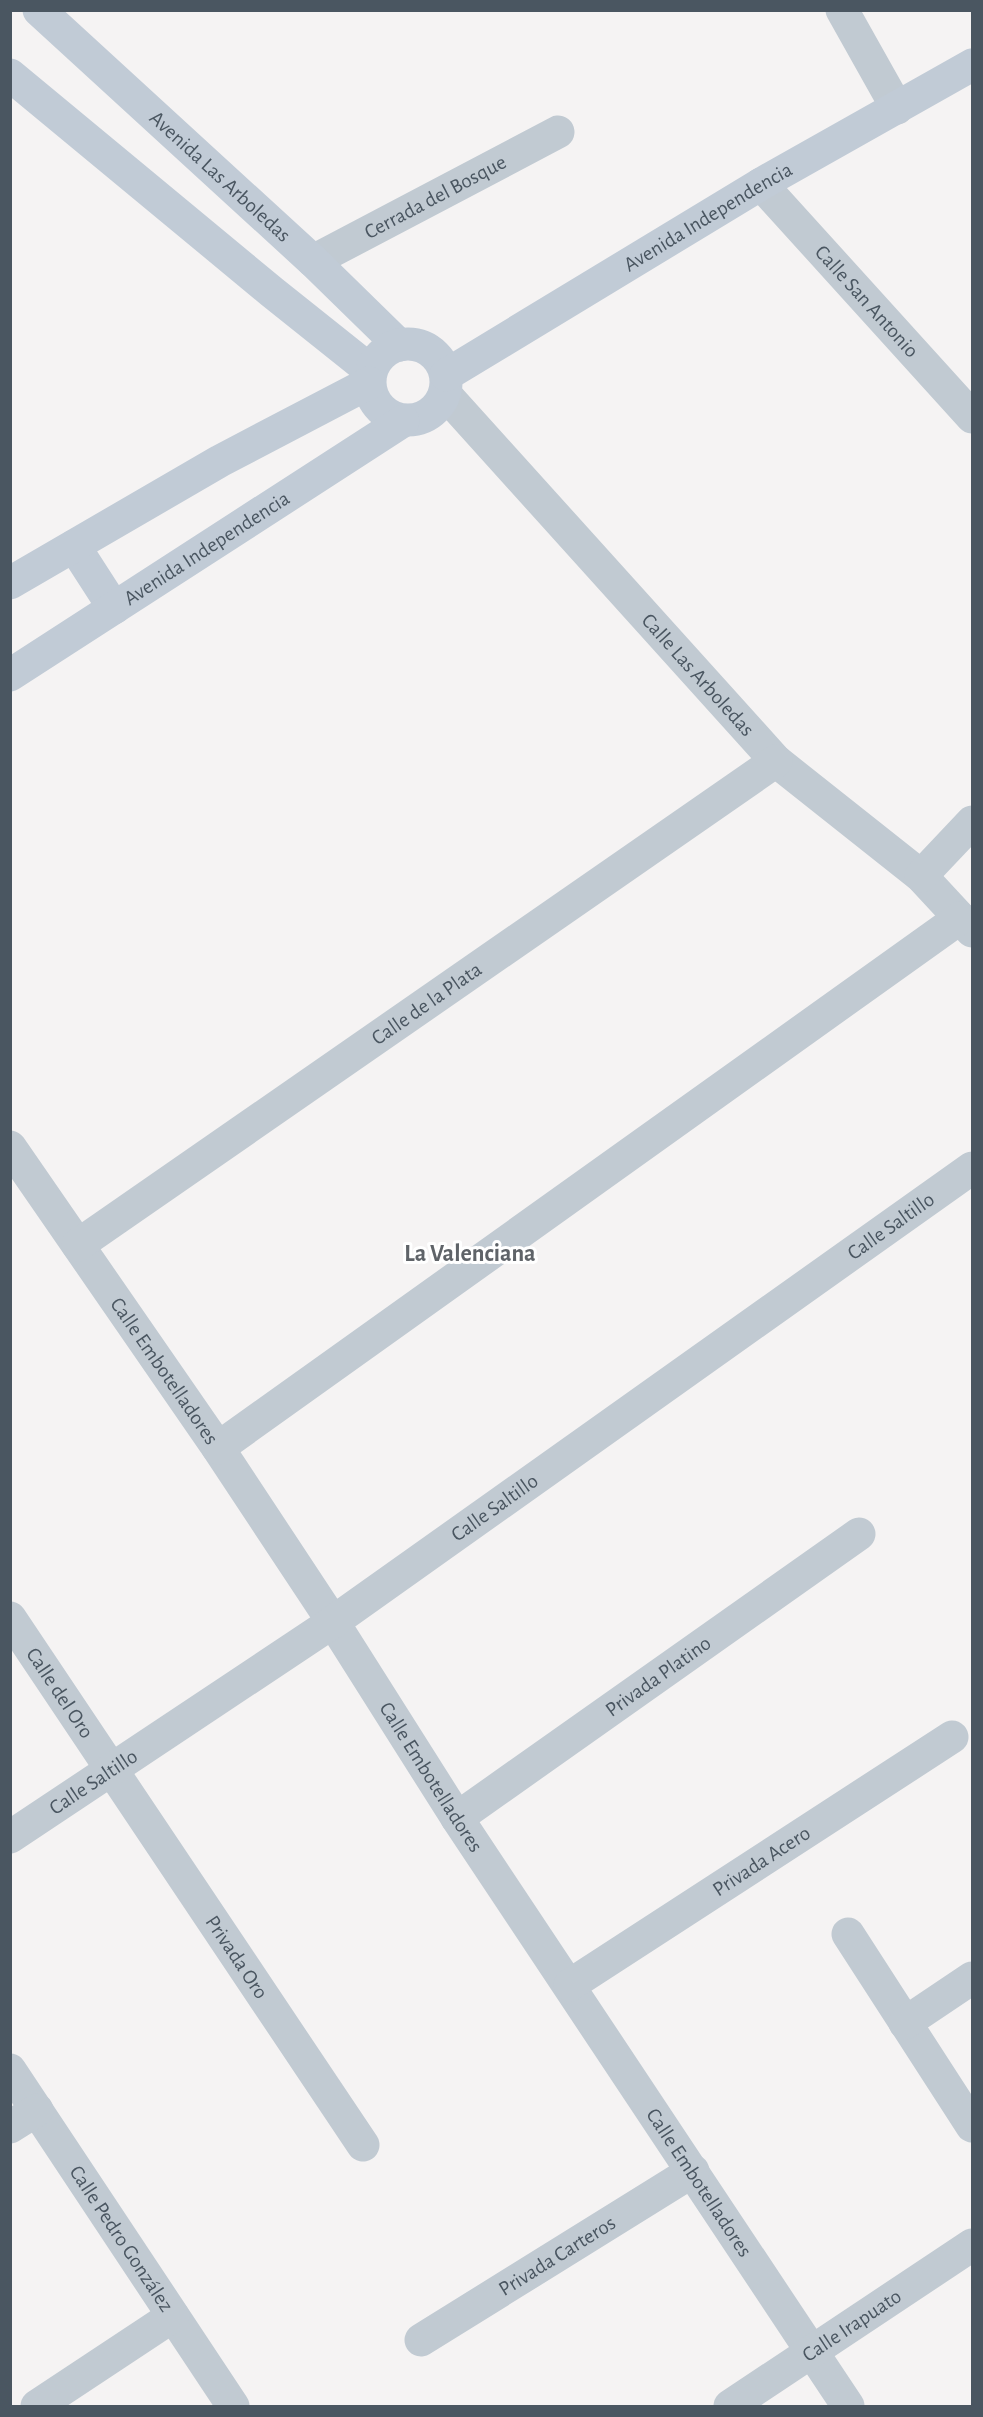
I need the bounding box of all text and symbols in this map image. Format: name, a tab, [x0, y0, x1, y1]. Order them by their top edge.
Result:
street label: Avenida Las Arboledas	[146, 107, 295, 246]
street label: Cerrada del Bosque	[361, 151, 509, 243]
street label: Avenida Independencia	[620, 158, 796, 275]
street label: Calle San Antonio	[811, 241, 923, 361]
street label: Avenida Independencia	[120, 487, 293, 609]
street label: Calle Las Arboledas	[638, 609, 759, 740]
street label: Calle de la Plata	[368, 958, 486, 1049]
street label: Calle Saltillo	[843, 1188, 938, 1264]
district label: La Valenciana	[404, 1242, 536, 1266]
street label: Calle Embotelladores	[107, 1293, 223, 1448]
street label: Calle Saltillo	[447, 1470, 542, 1545]
street label: Privada Platino	[601, 1632, 714, 1720]
street label: Calle del Oro	[22, 1644, 98, 1742]
street label: Calle Embotelladores	[376, 1698, 487, 1856]
street label: Calle Saltillo	[45, 1745, 141, 1818]
street label: Privada Acero	[709, 1822, 814, 1900]
street label: Privada Oro	[202, 1912, 272, 2002]
street label: Calle Embotelladores	[643, 2104, 756, 2260]
street label: Calle Pedro González	[66, 2162, 178, 2315]
street label: Privada Carteros	[495, 2212, 619, 2300]
street label: Calle Irapuato	[798, 2285, 905, 2365]

